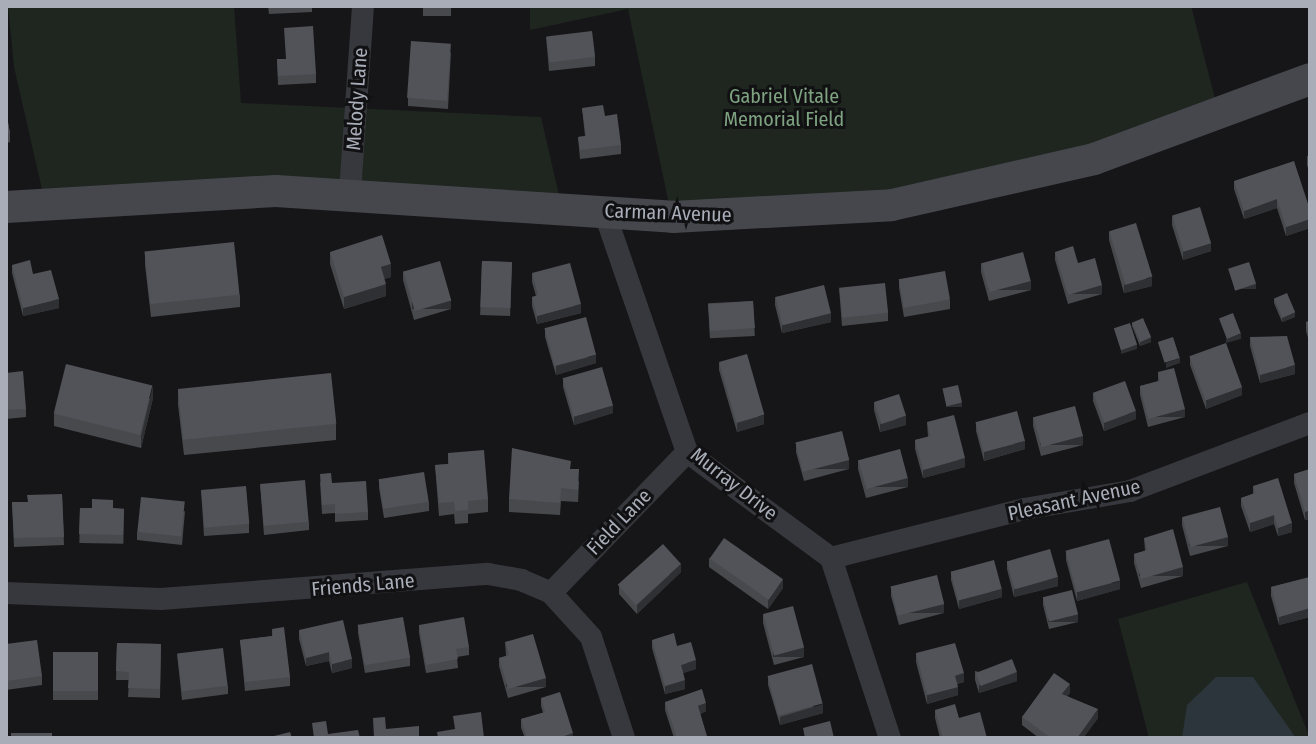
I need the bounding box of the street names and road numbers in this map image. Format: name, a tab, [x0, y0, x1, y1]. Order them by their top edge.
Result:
street label: Melody Lane	[341, 47, 373, 151]
street label: Carman Avenue	[604, 199, 732, 227]
street label: Murray Drive	[686, 443, 782, 525]
street label: Pleasant Avenue	[1006, 474, 1142, 526]
street label: Field Lane	[582, 484, 656, 560]
street label: Friends Lane	[310, 569, 416, 601]

